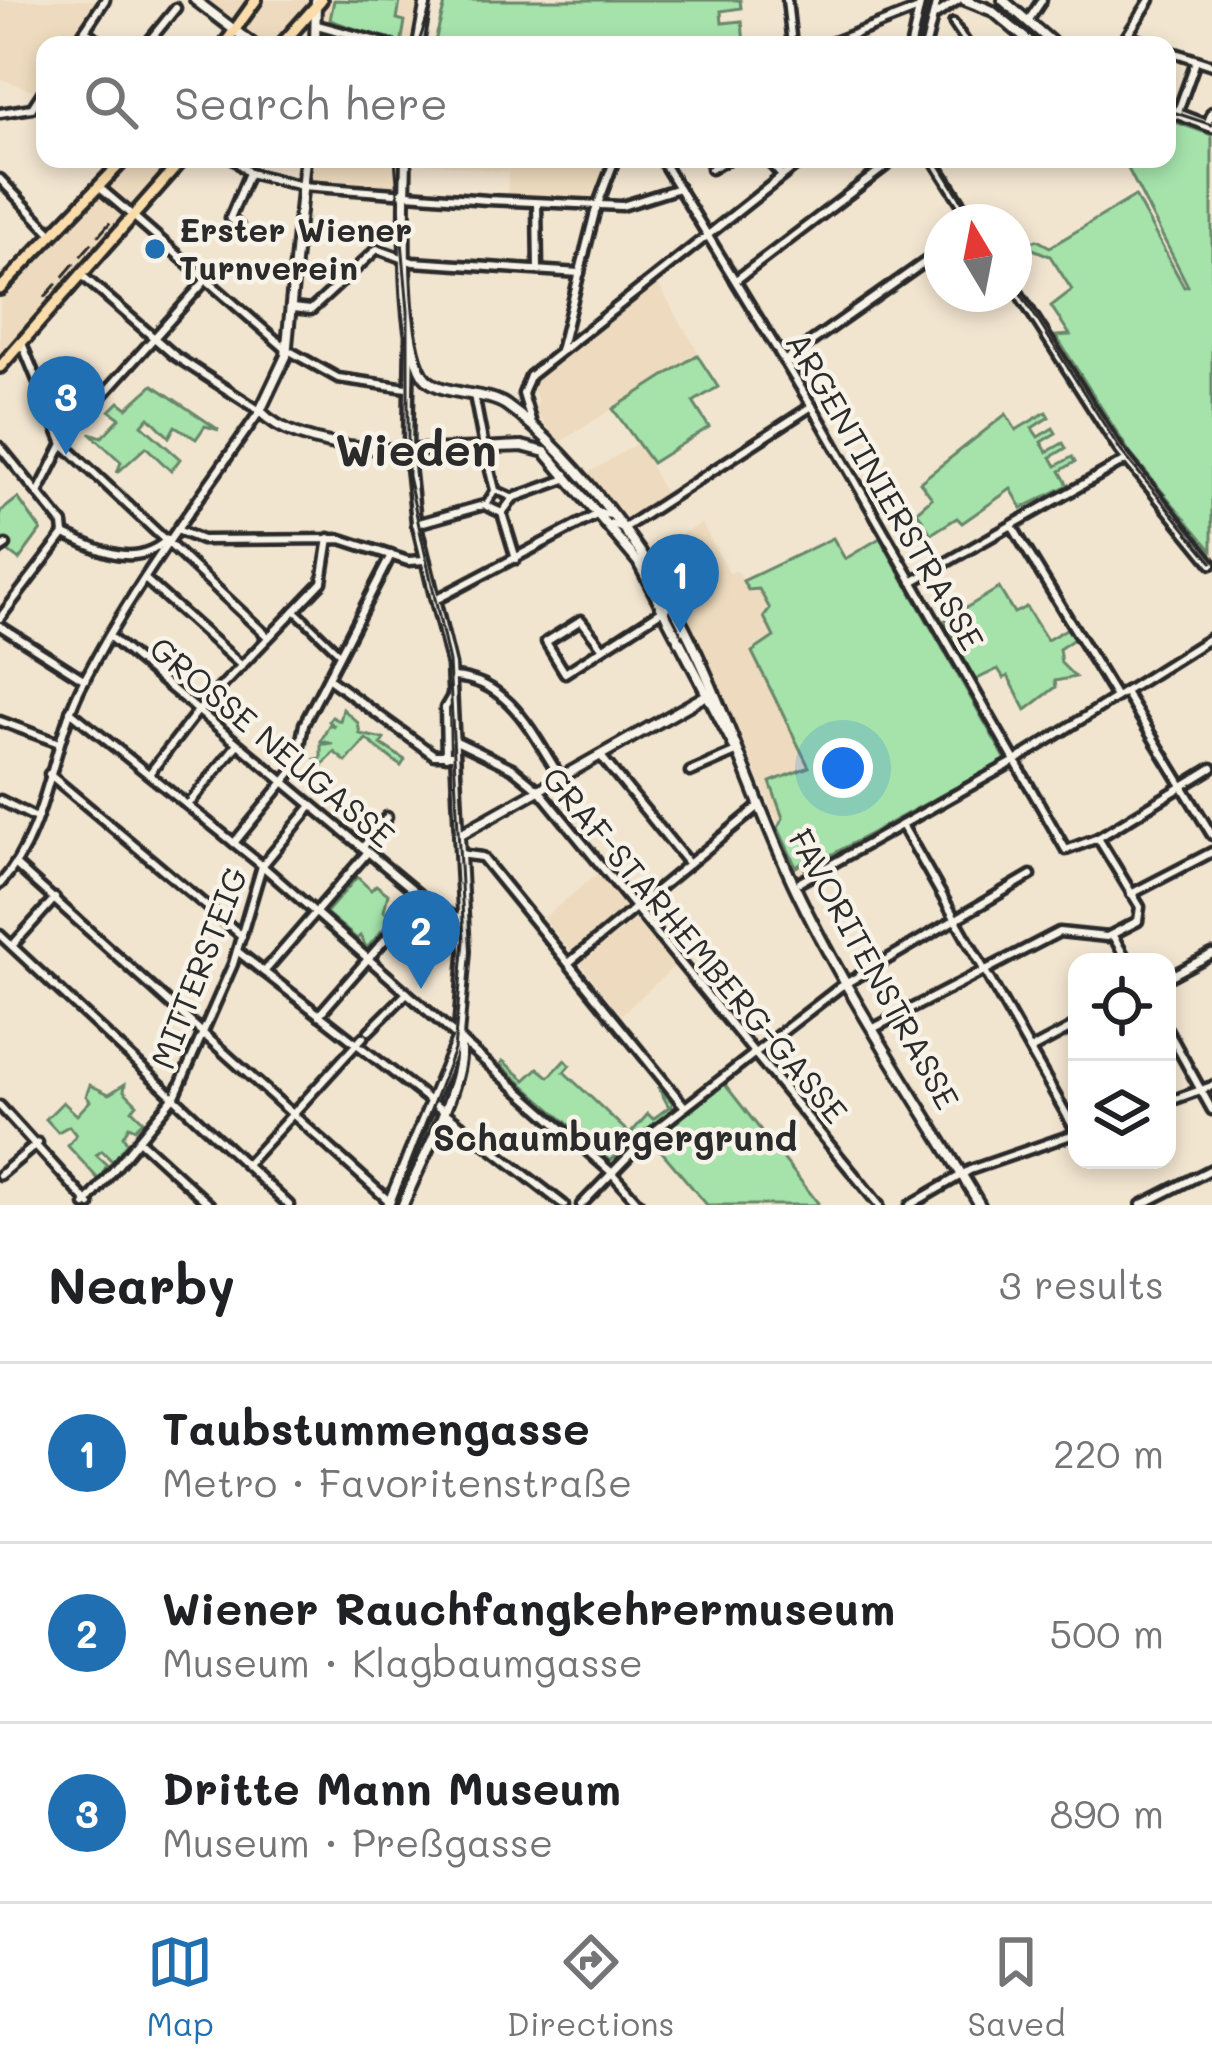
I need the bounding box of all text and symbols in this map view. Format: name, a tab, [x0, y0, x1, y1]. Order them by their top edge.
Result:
search box	[36, 36, 1176, 168]
icon: search	[78, 69, 144, 135]
text: Search here	[174, 73, 448, 131]
north arrow	[924, 204, 1032, 312]
place label: Erster Wiener Turnverein	[179, 207, 412, 288]
marker: Erster Wiener Turnverein	[142, 236, 168, 262]
street label: ARGENTINIERSTRASSE	[778, 323, 995, 657]
pin: 3	[27, 356, 105, 455]
district label: Wieden	[335, 419, 497, 477]
pin: 1	[641, 534, 719, 633]
street label: GROSSE NEUGASSE	[142, 626, 404, 856]
your location	[813, 738, 873, 798]
street label: GRAF-STARHEMBERG-GASSE	[534, 757, 858, 1131]
street label: FAVORITENSTRASSE	[780, 820, 970, 1116]
street label: MITTERSTEIG	[139, 861, 256, 1074]
pin: 2	[382, 890, 460, 989]
map controls	[1068, 953, 1176, 1169]
button: locate	[1068, 953, 1176, 1061]
button: layers	[1068, 1061, 1176, 1169]
district label: Schaumburgergrund	[433, 1113, 797, 1160]
text: Nearby	[48, 1250, 235, 1317]
text: 3 results	[999, 1258, 1164, 1309]
text: Taubstummengasse	[162, 1398, 590, 1456]
text: 1	[78, 1427, 96, 1478]
text: 220 m	[1053, 1427, 1164, 1478]
text: Metro · Favoritenstraße	[162, 1456, 632, 1507]
text: Wiener Rauchfangkehrermuseum	[162, 1578, 895, 1636]
text: 2	[76, 1607, 98, 1658]
text: 500 m	[1050, 1607, 1164, 1658]
text: Museum · Klagbaumgasse	[162, 1636, 643, 1687]
text: Dritte Mann Museum	[162, 1758, 621, 1816]
text: 3	[75, 1787, 99, 1838]
text: 890 m	[1050, 1787, 1164, 1838]
text: Museum · Preßgasse	[162, 1816, 553, 1867]
tab: Map	[147, 1929, 214, 2044]
tab: Directions	[507, 1929, 674, 2044]
tab: Saved	[968, 1929, 1065, 2044]

